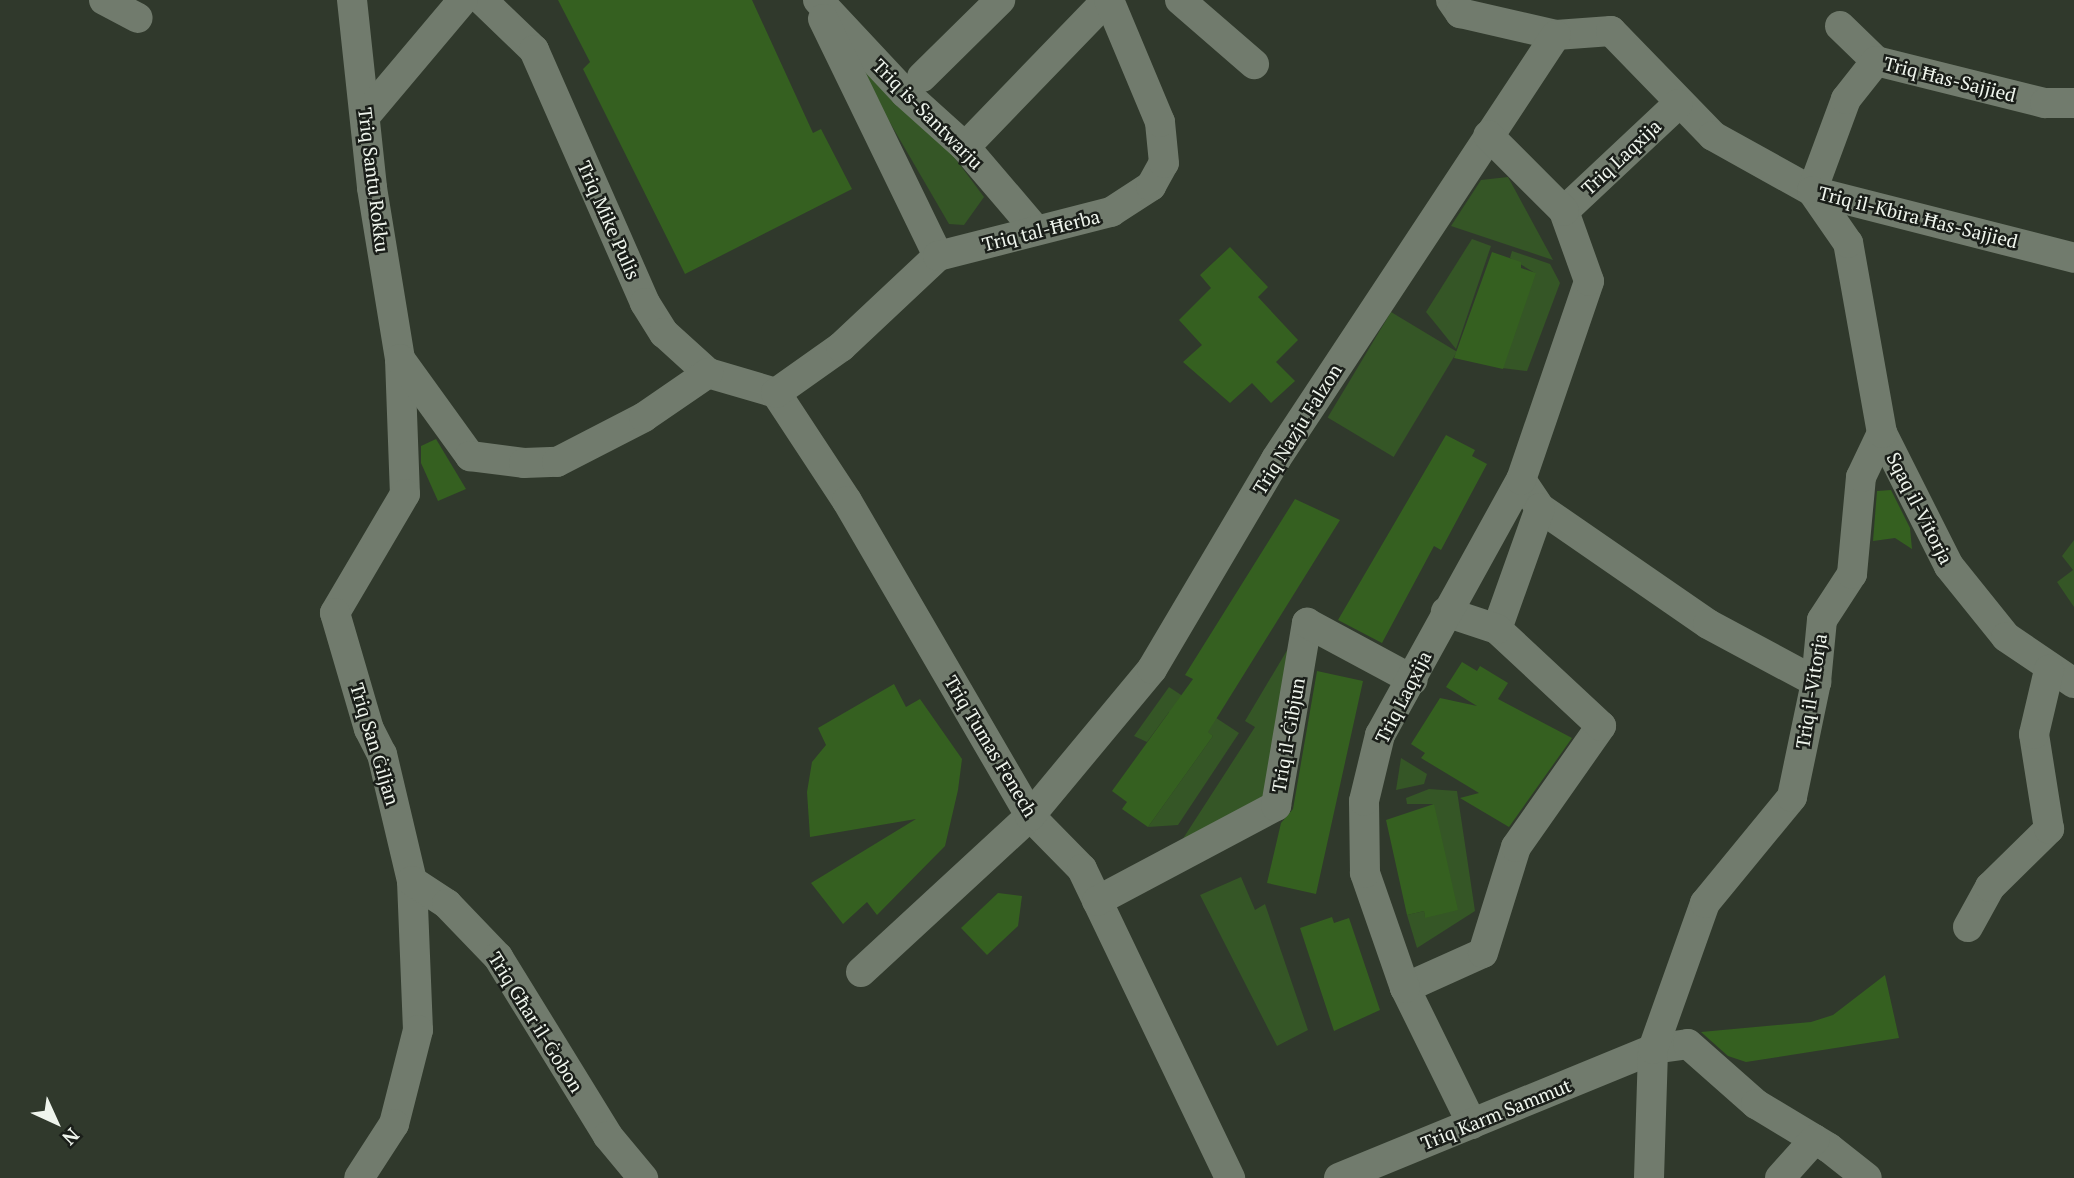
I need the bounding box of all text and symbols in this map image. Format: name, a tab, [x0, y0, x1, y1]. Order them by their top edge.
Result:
street label: Triq Ħas-Sajjied	[1882, 52, 2018, 106]
street label: Triq is-Santwarju	[868, 54, 988, 174]
street label: Triq Santu Rokku	[354, 106, 394, 254]
street label: Triq Laqxija	[1577, 114, 1665, 200]
street label: Triq Mike Pulis	[573, 157, 645, 283]
street label: Triq il-Kbira Ħas-Sajjied	[1816, 181, 2020, 253]
street label: Triq tal-Ħerba	[980, 204, 1102, 256]
street label: Triq Nazju Falzon	[1248, 360, 1346, 498]
street label: Sqaq il-Vitorja	[1882, 448, 1958, 568]
street label: Triq il-Vitorja	[1791, 632, 1831, 750]
street label: Triq Laqxija	[1370, 647, 1436, 747]
street label: Triq Tumas Fenech	[940, 671, 1042, 821]
street label: Triq il-Ġibjun	[1267, 676, 1309, 794]
street label: Triq San Ġiljan	[346, 680, 404, 808]
street label: Triq Għar il-Ġobon	[484, 948, 588, 1096]
street label: Triq Karm Sammut	[1418, 1073, 1574, 1155]
north arrow	[21, 1087, 91, 1157]
text: N	[57, 1123, 85, 1151]

